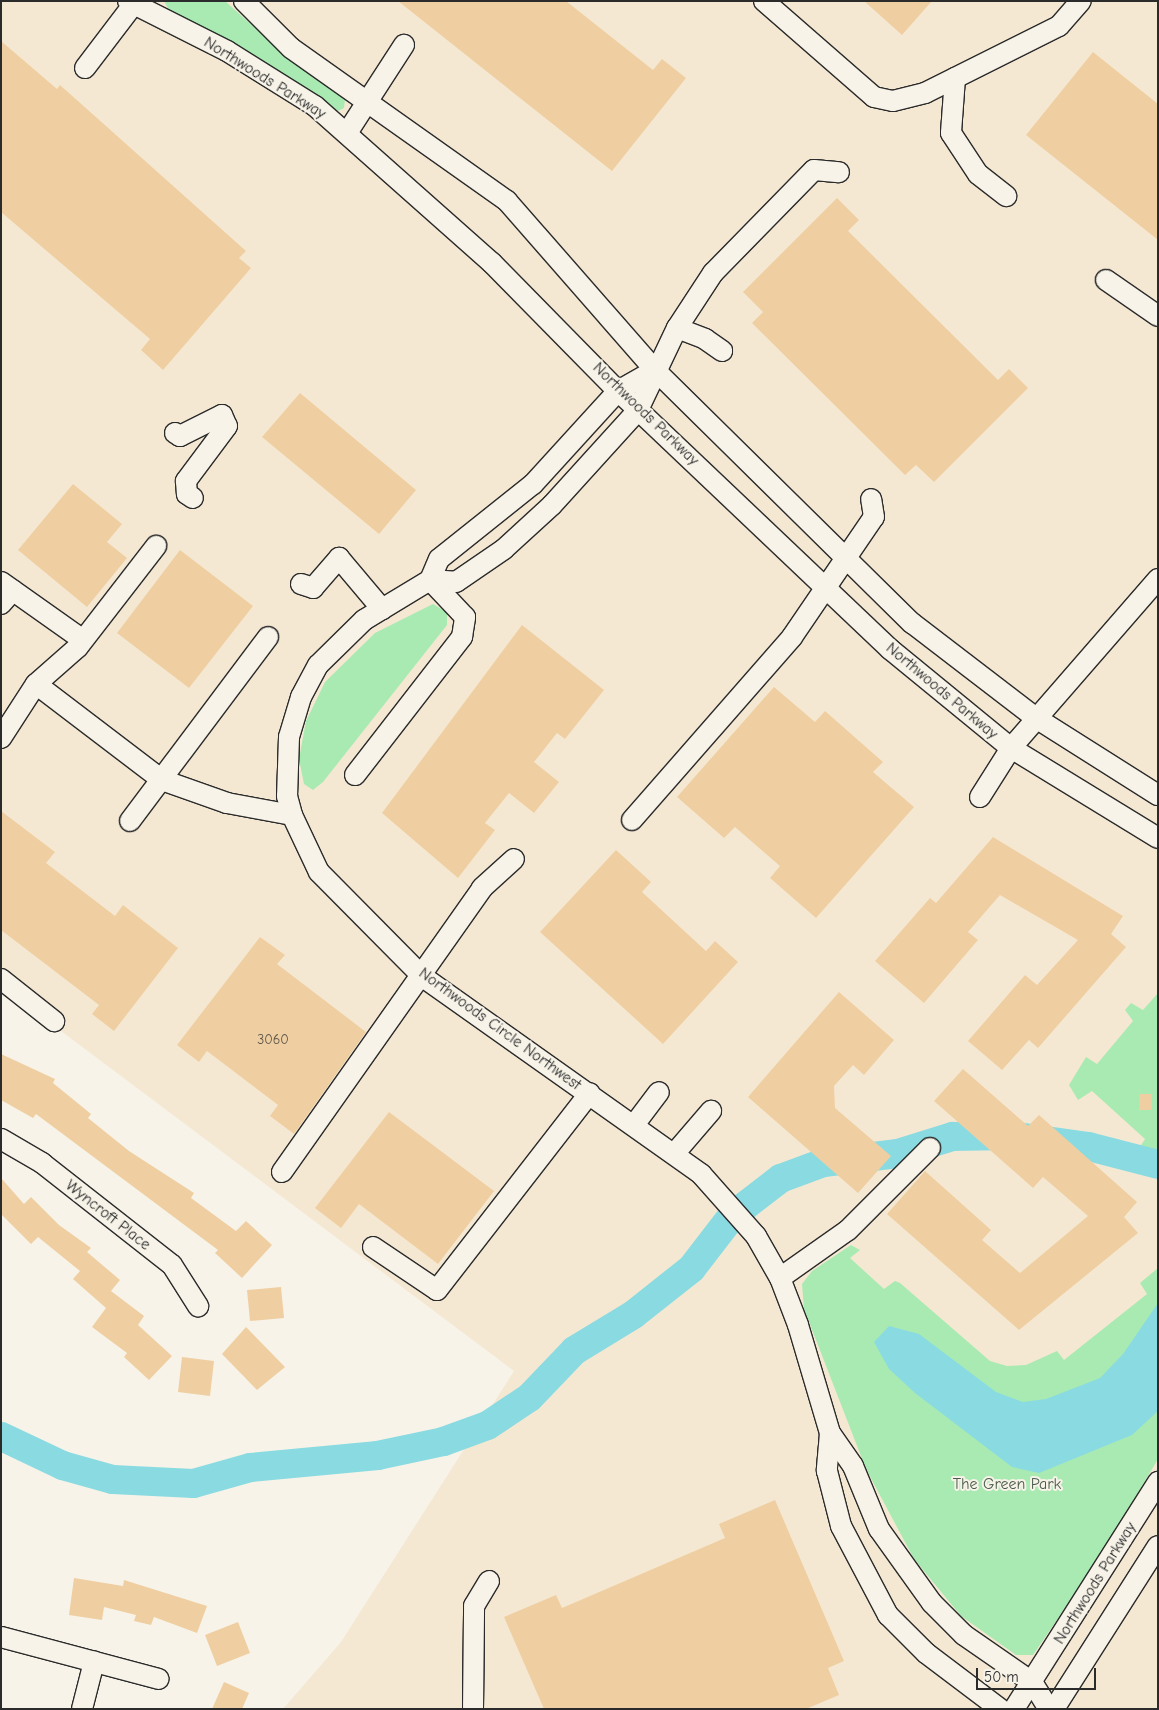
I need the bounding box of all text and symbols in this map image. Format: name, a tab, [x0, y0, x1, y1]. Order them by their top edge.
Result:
street label: Northwoods Parkway	[200, 33, 330, 123]
street label: Northwoods Parkway	[589, 358, 703, 470]
street label: Northwoods Parkway	[882, 638, 1002, 744]
street label: Northwoods Circle Northwest	[415, 964, 585, 1094]
house number: 3060	[257, 1032, 289, 1048]
street label: Wyncroft Place	[62, 1176, 154, 1254]
park label: The Green Park	[953, 1474, 1061, 1494]
street label: Northwoods Parkway	[1050, 1518, 1140, 1648]
scale bar	[979, 1658, 1099, 1690]
text: 50 m	[984, 1668, 1019, 1686]

